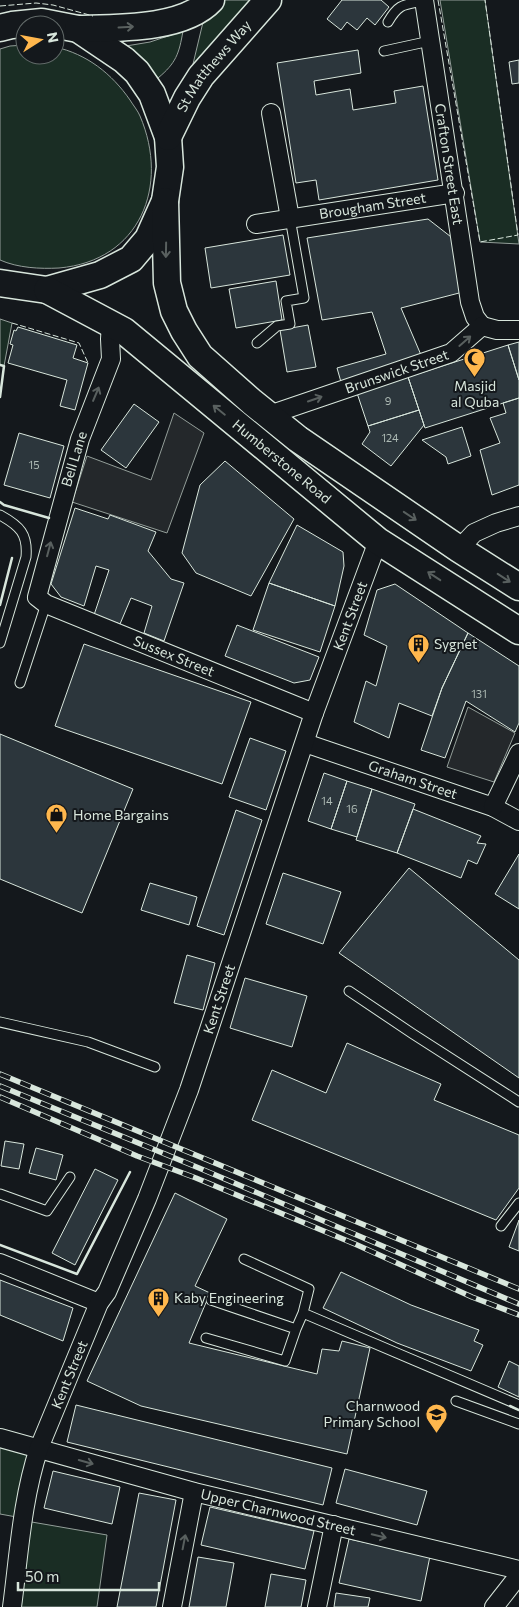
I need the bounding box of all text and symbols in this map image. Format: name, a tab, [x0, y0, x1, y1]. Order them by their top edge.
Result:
north arrow	[15, 15, 65, 65]
street label: St Matthews Way	[173, 16, 254, 114]
one-way arrow	[118, 22, 134, 32]
text: N	[44, 31, 63, 44]
street label: Crafton Street East	[432, 102, 467, 226]
street label: Brougham Street	[318, 189, 427, 222]
one-way arrow	[161, 242, 171, 258]
one-way arrow	[458, 335, 471, 346]
street label: Brunswick Street	[343, 345, 451, 397]
mosque icon: Masjid al Quba	[463, 346, 487, 377]
place label: Masjid al Quba	[451, 377, 499, 410]
one-way arrow	[92, 387, 101, 402]
one-way arrow	[307, 394, 323, 404]
house number: 9	[385, 394, 392, 407]
one-way arrow	[213, 404, 226, 415]
street label: Humberstone Road	[229, 415, 335, 507]
street label: Bell Lane	[57, 429, 90, 489]
house number: 124	[381, 431, 399, 444]
house number: 15	[28, 458, 40, 471]
one-way arrow	[403, 511, 417, 521]
one-way arrow	[45, 542, 54, 558]
one-way arrow	[427, 571, 441, 581]
one-way arrow	[496, 573, 510, 583]
street label: Kent Street	[329, 579, 370, 653]
street label: Sussex Street	[131, 631, 217, 680]
building icon: Sygnet	[406, 632, 430, 663]
place label: Sygnet	[434, 635, 478, 652]
house number: 131	[471, 687, 487, 700]
street label: Graham Street	[366, 756, 460, 802]
house number: 14	[321, 794, 333, 807]
house number: 16	[346, 802, 358, 815]
shop icon: Home Bargains	[45, 803, 69, 834]
place label: Home Bargains	[73, 806, 169, 823]
street label: Kent Street	[199, 962, 238, 1036]
building icon: Kaby Engineering	[146, 1286, 170, 1317]
place label: Kaby Engineering	[174, 1289, 284, 1306]
street label: Kent Street	[47, 1337, 91, 1411]
place label: Charnwood Primary School	[324, 1397, 420, 1430]
school or university icon: Charnwood Primary School	[424, 1402, 448, 1433]
one-way arrow	[77, 1457, 93, 1467]
street label: Upper Charnwood Street	[199, 1485, 358, 1539]
one-way arrow	[371, 1532, 387, 1541]
one-way arrow	[180, 1534, 189, 1550]
scale bar	[18, 1560, 159, 1592]
text: 50 m	[25, 1567, 59, 1585]

